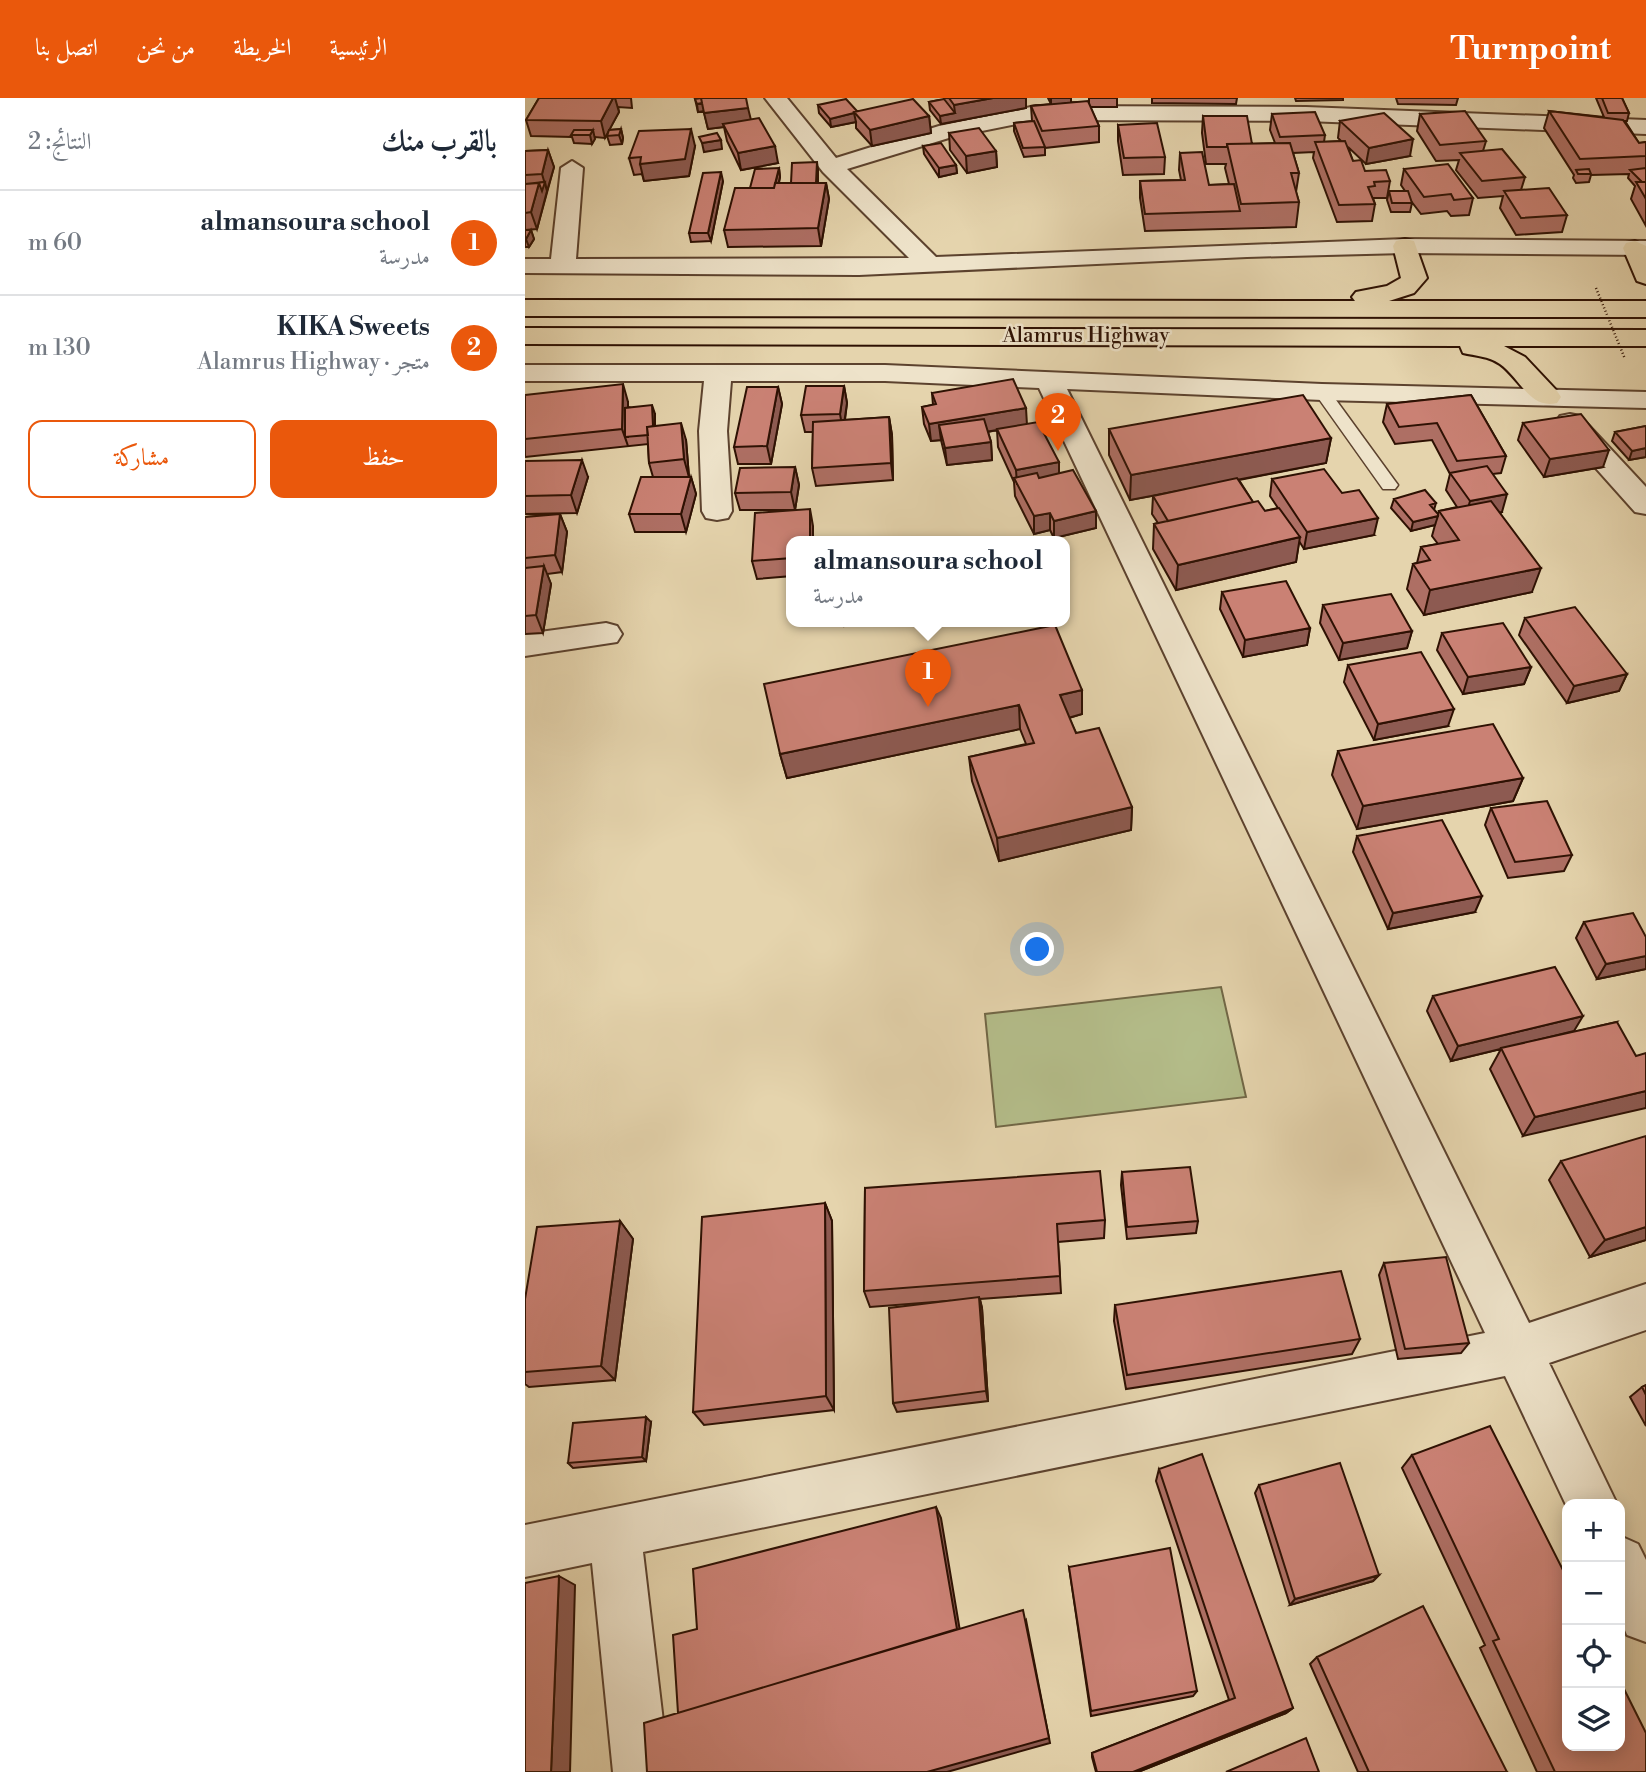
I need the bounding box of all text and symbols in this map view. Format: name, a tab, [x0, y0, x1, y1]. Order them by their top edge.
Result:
text: Turnpoint	[1450, 29, 1611, 70]
text: اتصل بنا	[35, 33, 98, 63]
text: من نحن	[136, 33, 195, 63]
text: الخريطة	[233, 33, 292, 63]
text: الرئيسية	[330, 33, 387, 63]
text: بالقرب منك	[381, 123, 497, 161]
text: النتائج: 2	[28, 128, 91, 156]
text: almansoura school	[200, 206, 430, 238]
text: 60 m	[28, 229, 82, 257]
text: 1	[468, 229, 480, 257]
text: مدرسة	[379, 243, 430, 271]
text: KIKA Sweets	[277, 311, 430, 343]
street label: Alamrus Highway	[1001, 323, 1170, 349]
text: 130 m	[28, 334, 91, 362]
text: 2	[467, 334, 481, 362]
text: متجر · Alamrus Highway	[197, 348, 430, 376]
pin: 2	[1035, 393, 1081, 451]
button: مشاركة	[28, 420, 256, 498]
button: حفظ	[270, 420, 497, 498]
popup	[786, 536, 1070, 627]
text: almansoura school	[813, 545, 1043, 577]
text: مدرسة	[813, 582, 864, 610]
pin: 1	[905, 649, 951, 707]
your location	[1020, 932, 1054, 966]
map controls	[1562, 1499, 1625, 1751]
button: +	[1562, 1499, 1625, 1562]
button: −	[1562, 1562, 1625, 1625]
button: locate	[1562, 1625, 1625, 1688]
button: layers	[1562, 1688, 1625, 1751]

